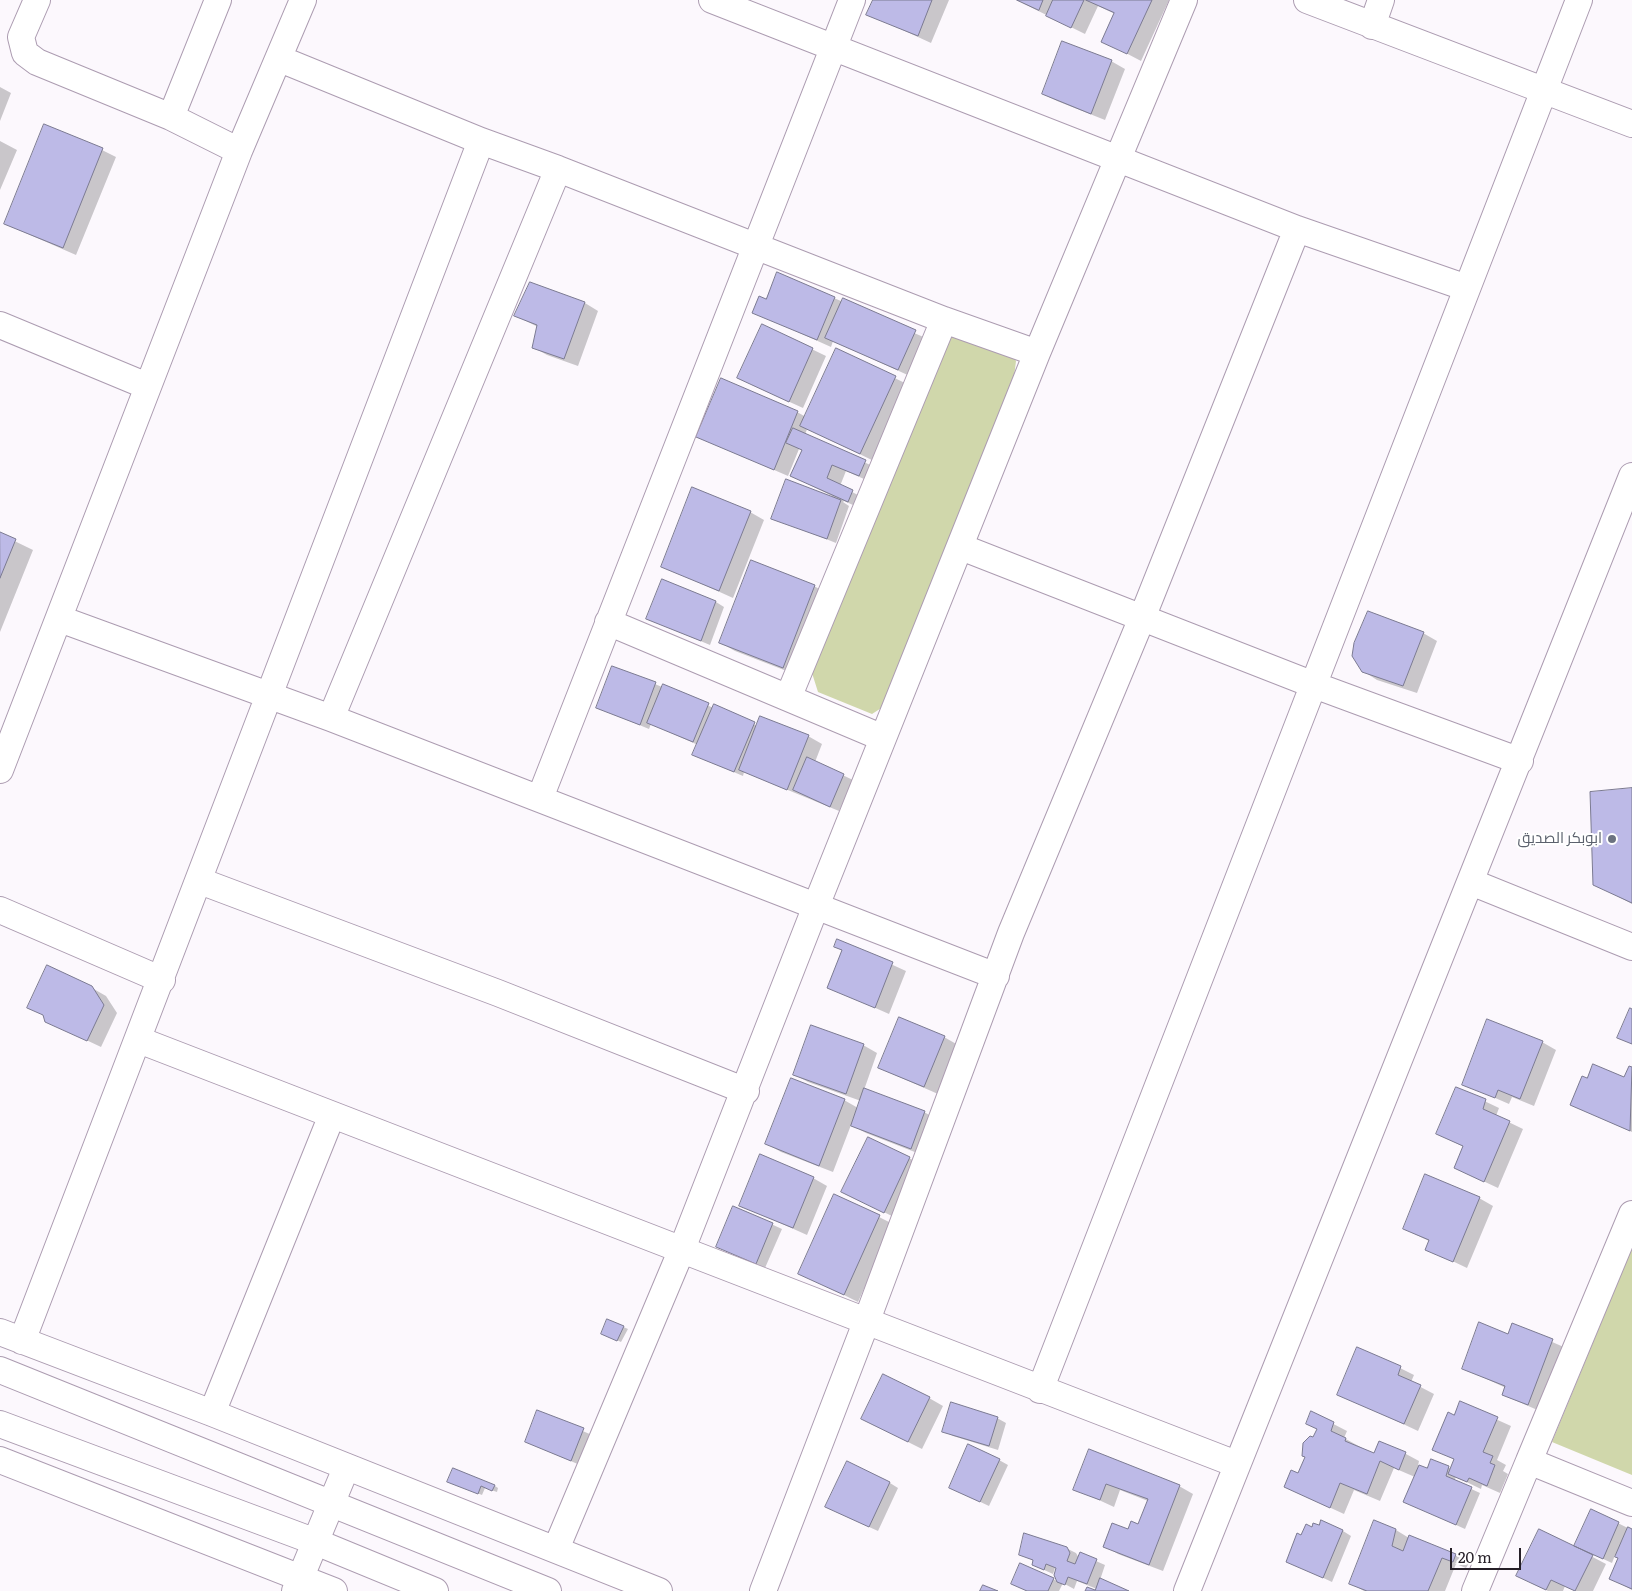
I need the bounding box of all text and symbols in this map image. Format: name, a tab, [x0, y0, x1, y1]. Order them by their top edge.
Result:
place label: ابوبكر الصديق	[1518, 830, 1602, 848]
marker: ابوبكر الصديق	[1606, 833, 1618, 845]
scale bar	[1452, 1538, 1523, 1570]
text: 20 m	[1458, 1545, 1492, 1568]

